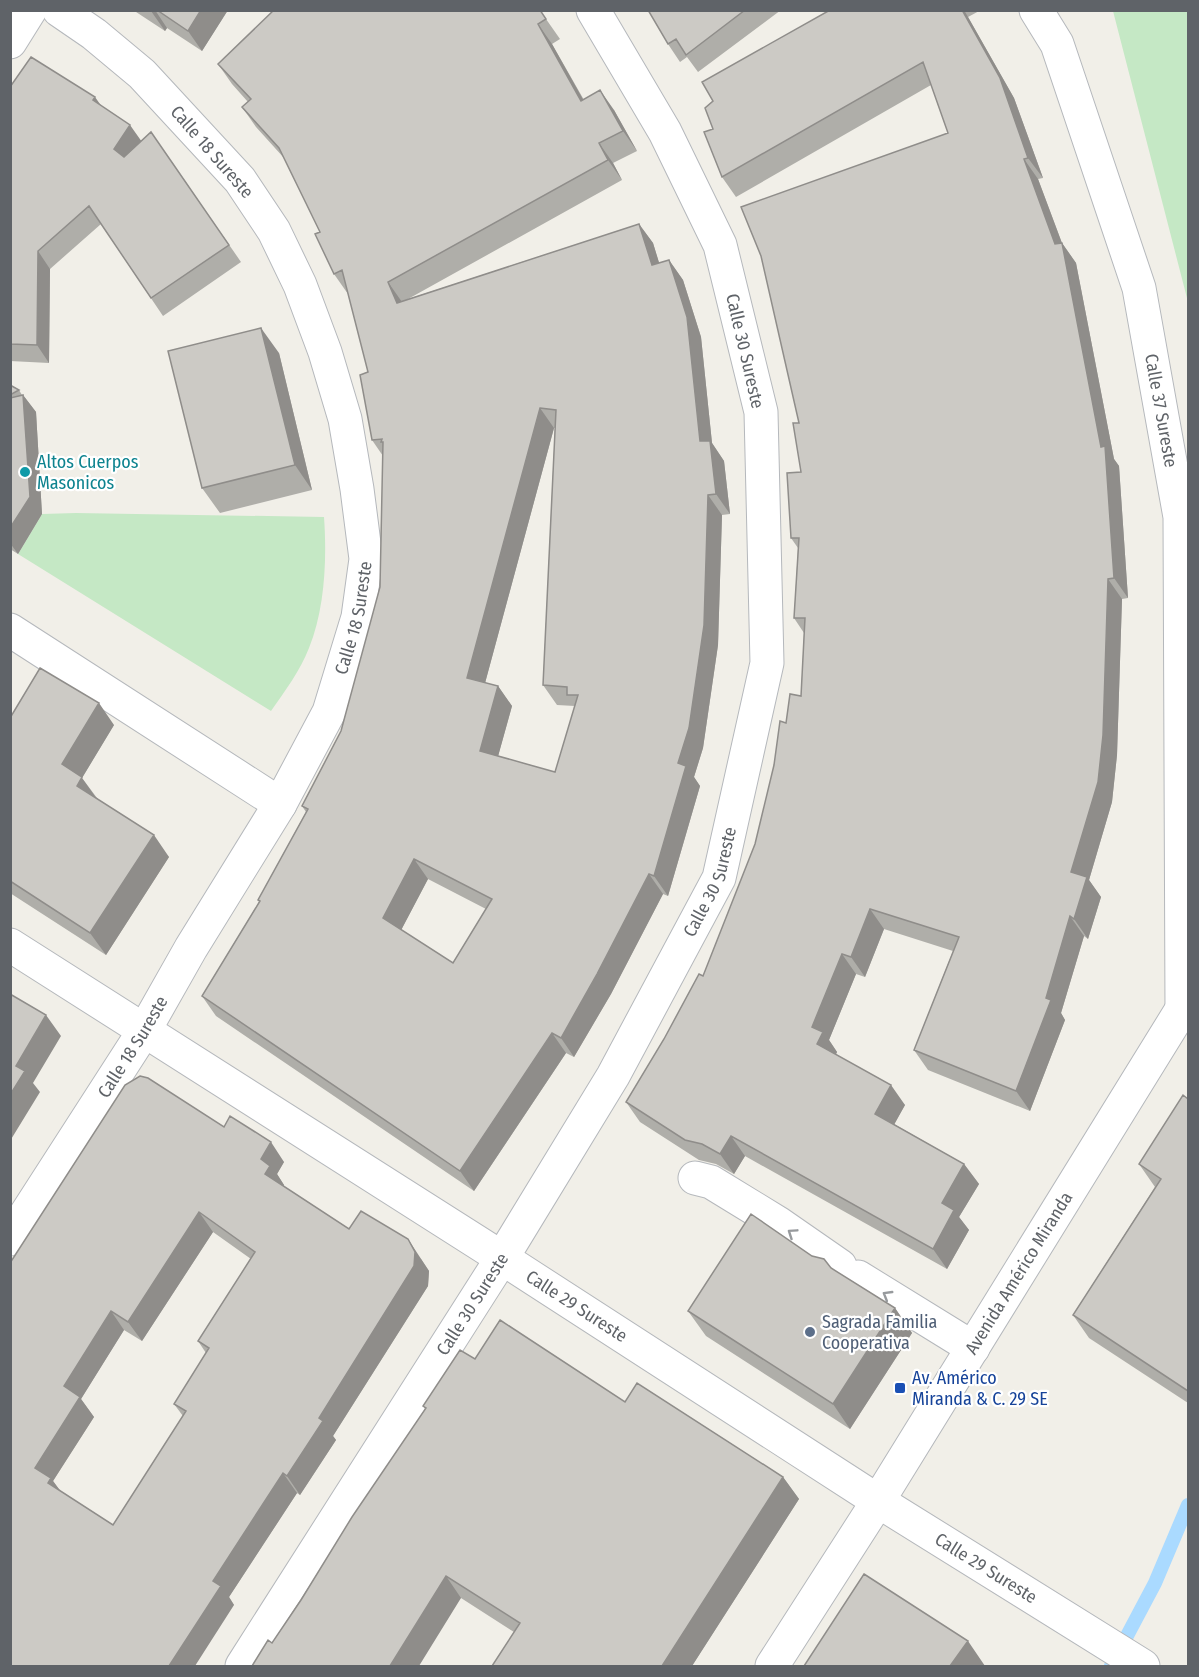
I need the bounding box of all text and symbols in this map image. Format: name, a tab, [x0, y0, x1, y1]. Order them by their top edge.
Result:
street label: Calle 18 Sureste	[166, 101, 258, 203]
street label: Calle 30 Sureste	[721, 291, 769, 411]
street label: Calle 37 Sureste	[1140, 352, 1182, 469]
place label: Altos Cuerpos Masonicos	[37, 451, 139, 494]
marker: Altos Cuerpos Masonicos	[18, 465, 32, 479]
street label: Calle 18 Sureste	[330, 560, 377, 677]
street label: Calle 30 Sureste	[679, 825, 741, 941]
street label: Calle 18 Sureste	[93, 992, 173, 1102]
street label: Avenida Américo Miranda	[960, 1188, 1077, 1358]
one-way arrow	[788, 1229, 799, 1240]
street label: Calle 30 Sureste	[432, 1249, 513, 1360]
street label: Calle 29 Sureste	[522, 1265, 632, 1347]
one-way arrow	[883, 1291, 893, 1303]
place label: Sagrada Familia Cooperativa	[822, 1311, 938, 1354]
marker: Sagrada Familia Cooperativa	[803, 1325, 817, 1339]
place label: Av. Américo Miranda & C. 29 SE	[912, 1367, 1048, 1410]
marker: Av. Américo Miranda & C. 29 SE	[893, 1381, 907, 1395]
street label: Calle 29 Sureste	[931, 1528, 1041, 1608]

